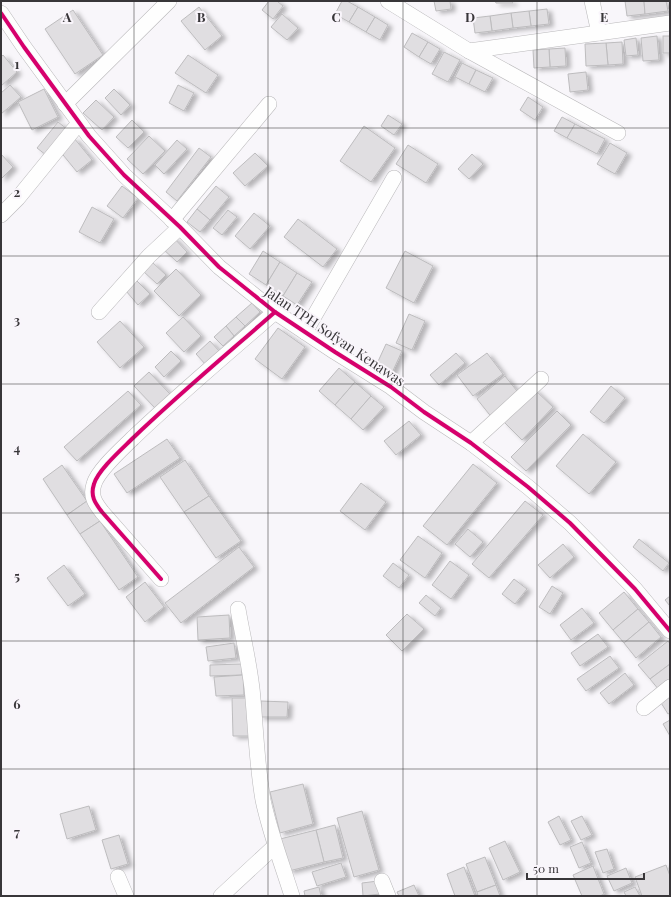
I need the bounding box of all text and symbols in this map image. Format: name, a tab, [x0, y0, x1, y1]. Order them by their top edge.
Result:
text: A	[62, 8, 72, 25]
text: B	[197, 8, 206, 25]
text: C	[331, 8, 341, 25]
text: D	[465, 8, 475, 25]
text: E	[600, 8, 608, 25]
text: 1	[15, 55, 20, 72]
text: 2	[14, 183, 21, 200]
street label: Jalan TPH Sofyan Kenawas	[260, 281, 409, 390]
text: 3	[14, 311, 20, 328]
text: 4	[14, 439, 21, 456]
text: 5	[14, 567, 20, 584]
text: 6	[13, 695, 21, 712]
text: 7	[14, 823, 20, 840]
scale bar	[527, 855, 644, 881]
text: 50 m	[533, 860, 559, 876]

